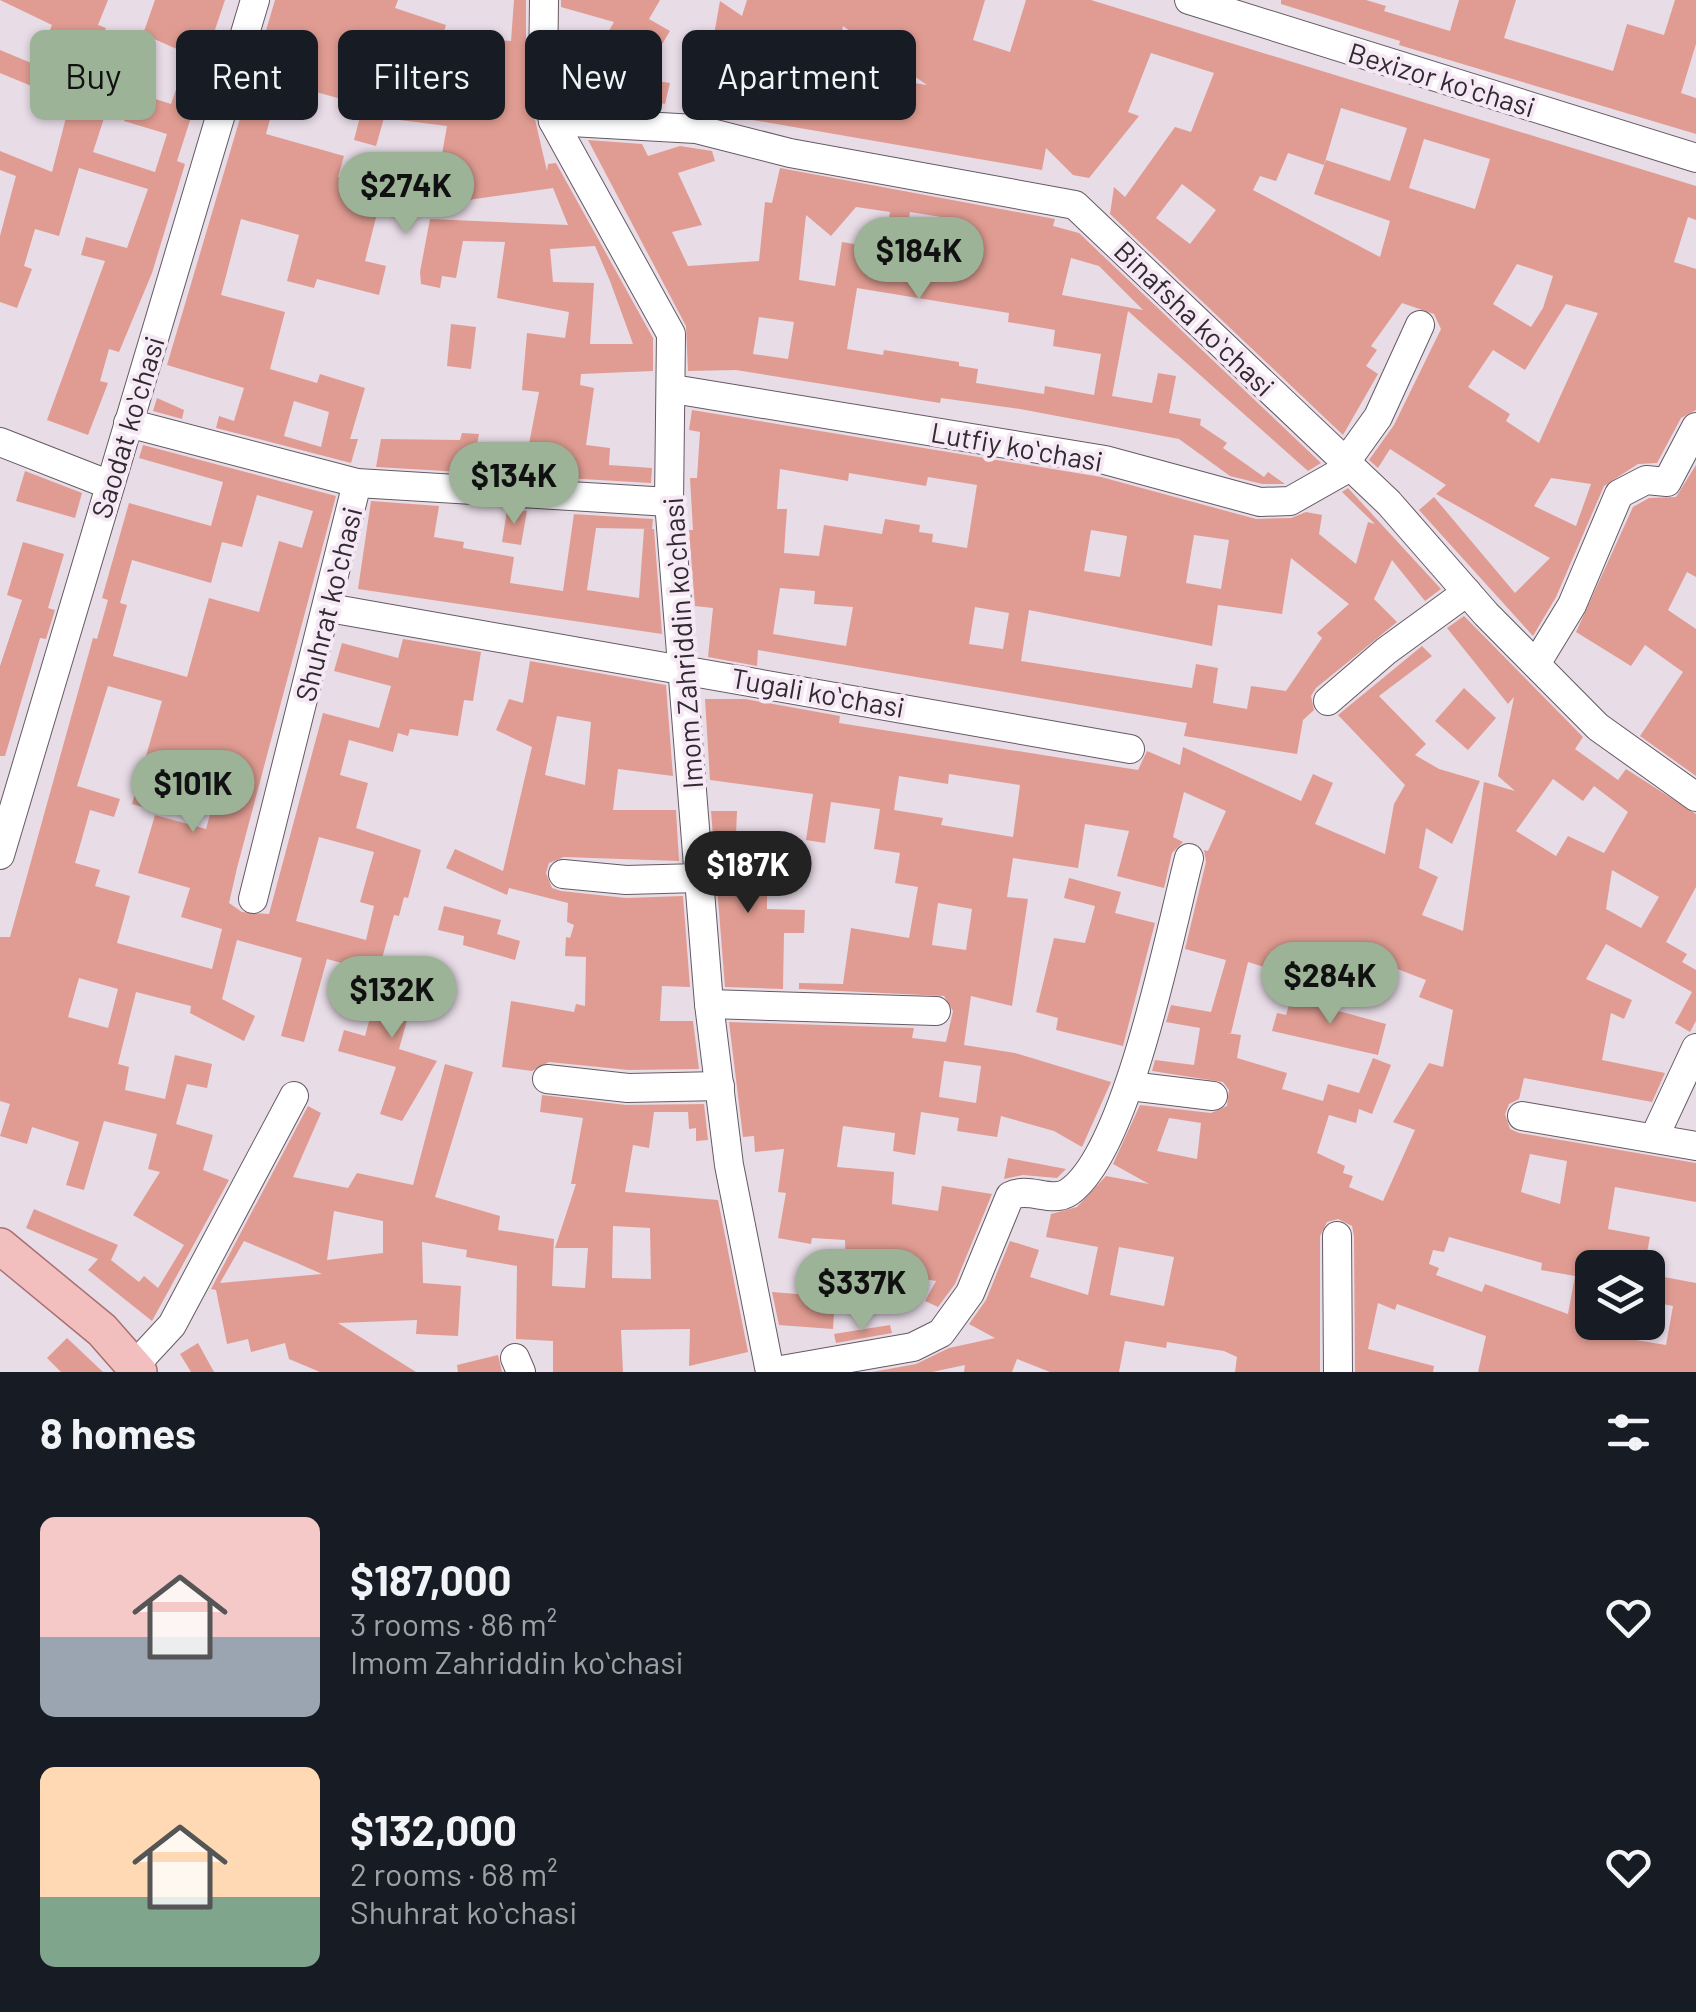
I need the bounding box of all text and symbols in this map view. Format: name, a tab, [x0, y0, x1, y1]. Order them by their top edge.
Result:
chip: Buy	[30, 30, 156, 120]
chip: Rent	[176, 30, 318, 120]
chip: Filters	[338, 30, 505, 120]
chip: New	[525, 30, 662, 120]
chip: Apartment	[682, 30, 916, 120]
street label: Bexizor koʻchasi	[1345, 34, 1539, 124]
pin: $274K	[336, 152, 476, 237]
text: $274K	[360, 165, 452, 203]
pin: $184K	[849, 217, 989, 302]
text: $184K	[876, 230, 962, 268]
street label: Binafsha koʻchasi	[1108, 233, 1282, 403]
street label: Saodat koʻchasi	[83, 332, 171, 522]
street label: Lutfiy koʻchasi	[928, 414, 1106, 478]
pin: $134K	[444, 442, 584, 527]
text: $134K	[471, 455, 557, 493]
street label: Imom Zahriddin koʻchasi	[655, 496, 709, 790]
street label: Shuhrat koʻchasi	[287, 503, 369, 705]
street label: Tugali koʻchasi	[729, 660, 907, 724]
pin: $101K	[123, 750, 263, 835]
text: $101K	[154, 763, 232, 801]
pin: $187K	[678, 831, 818, 916]
text: $187K	[707, 844, 789, 882]
pin: $284K	[1260, 942, 1400, 1027]
text: $284K	[1284, 955, 1376, 993]
pin: $132K	[322, 956, 462, 1041]
text: $132K	[350, 969, 434, 1007]
pin: $337K	[792, 1249, 932, 1334]
map controls	[1575, 1250, 1665, 1340]
button: layers	[1575, 1250, 1665, 1340]
text: $337K	[818, 1262, 906, 1300]
icon: filters	[1601, 1405, 1656, 1460]
text: 8 homes	[40, 1407, 196, 1457]
text: $187,000	[350, 1554, 512, 1604]
icon: home	[120, 1557, 240, 1677]
icon: heart	[1601, 1590, 1656, 1645]
text: 3 rooms · 86 m²	[350, 1604, 557, 1642]
text: Imom Zahriddin koʻchasi	[350, 1642, 684, 1680]
text: $132,000	[350, 1804, 517, 1854]
icon: home	[120, 1807, 240, 1927]
icon: heart	[1601, 1840, 1656, 1895]
text: 2 rooms · 68 m²	[350, 1854, 558, 1892]
text: Shuhrat koʻchasi	[350, 1892, 577, 1930]

